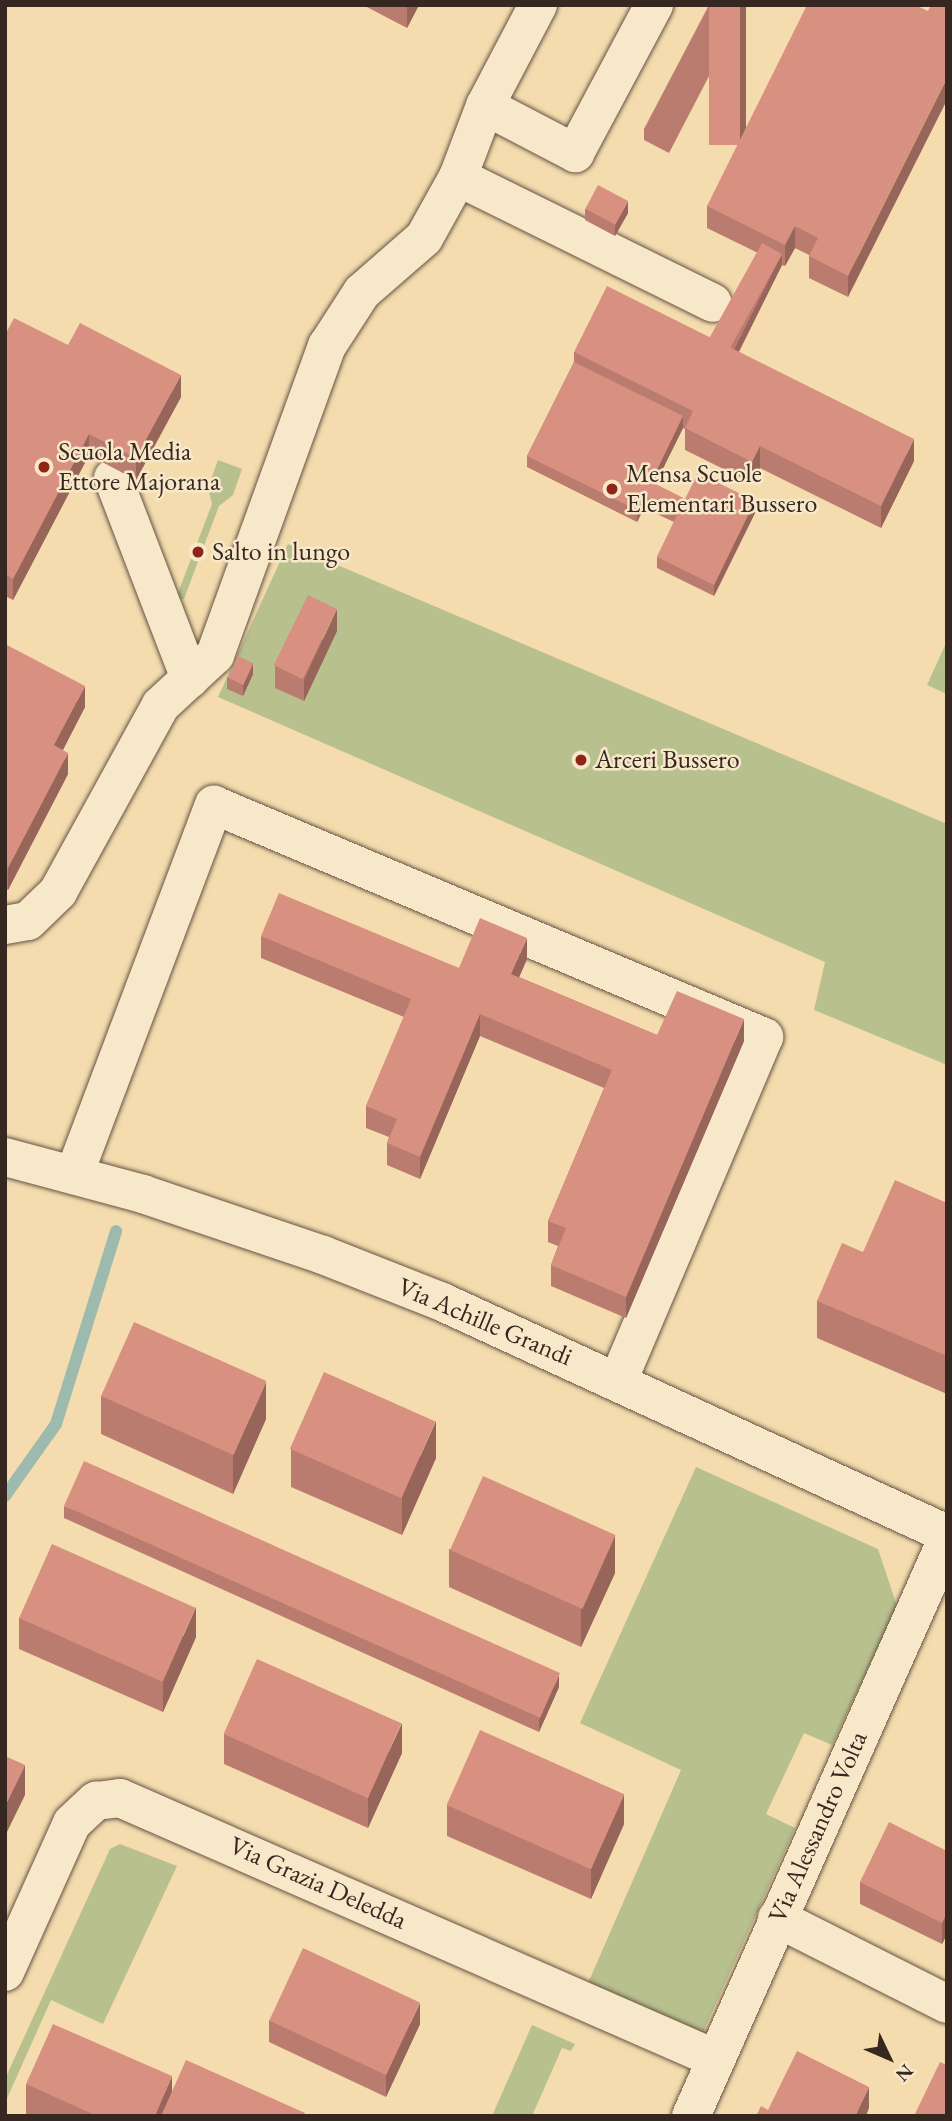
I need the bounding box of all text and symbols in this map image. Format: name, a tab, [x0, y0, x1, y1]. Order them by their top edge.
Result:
place label: Scuola Media Ettore Majorana	[58, 436, 220, 498]
place label: Mensa Scuole Elementari Bussero	[626, 458, 817, 520]
marker: Scuola Media Ettore Majorana	[36, 459, 52, 475]
marker: Mensa Scuole Elementari Bussero	[604, 481, 620, 497]
place label: Salto in lungo	[212, 536, 350, 568]
marker: Salto in lungo	[190, 544, 206, 560]
place label: Arceri Bussero	[595, 744, 740, 776]
marker: Arceri Bussero	[573, 752, 589, 768]
street label: Via Achille Grandi	[393, 1271, 577, 1373]
street label: Via Alessandro Volta	[762, 1726, 874, 1928]
street label: Via Grazia Deledda	[225, 1830, 411, 1936]
north arrow	[854, 2023, 924, 2093]
text: N	[890, 2059, 919, 2087]

